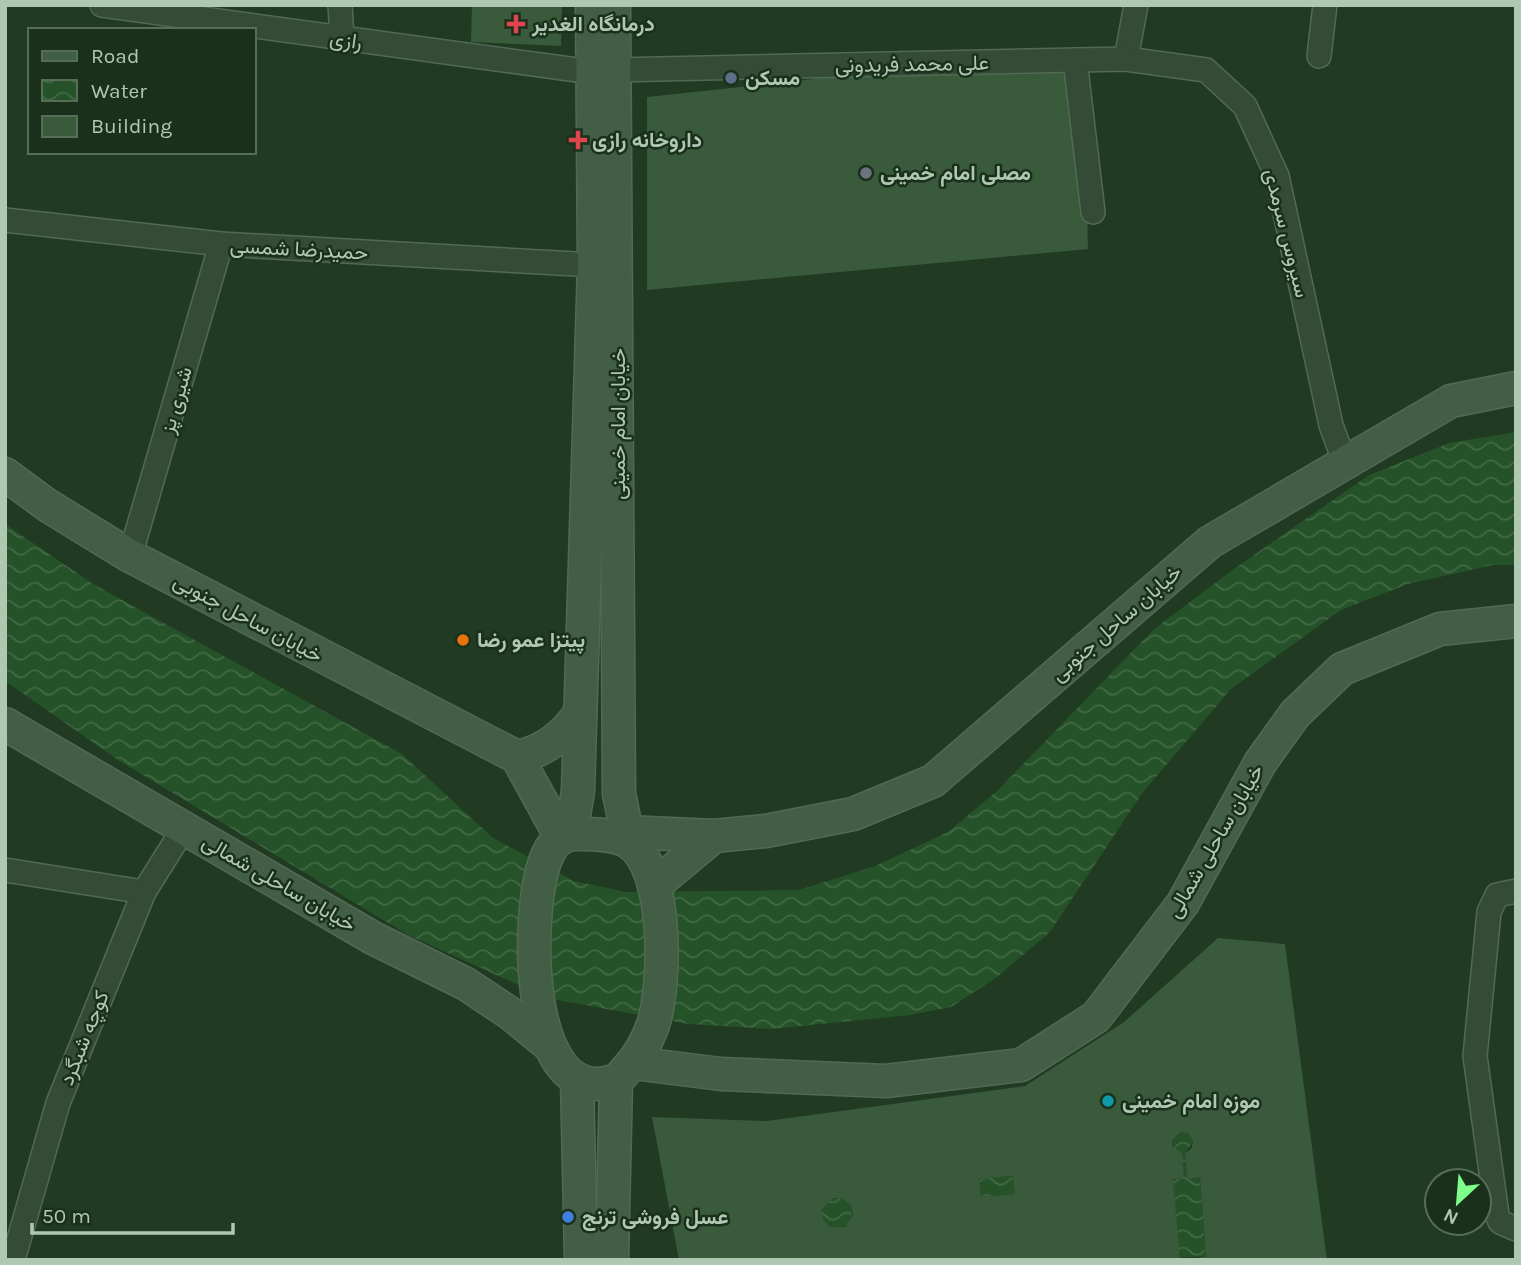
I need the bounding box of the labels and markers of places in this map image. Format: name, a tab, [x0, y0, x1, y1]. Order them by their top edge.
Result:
place label: درمانگاه الغدیر	[531, 12, 655, 37]
marker: درمانگاه الغدیر	[506, 14, 526, 34]
place label: مسکن	[745, 66, 800, 90]
marker: مسکن	[723, 70, 739, 86]
place label: داروخانه رازی	[592, 128, 702, 153]
marker: داروخانه رازی	[570, 132, 586, 148]
place label: مصلی امام خمینی	[880, 161, 1031, 187]
marker: مصلی امام خمینی	[858, 165, 874, 181]
place label: پیتزا عمو رضا	[477, 628, 585, 654]
marker: پیتزا عمو رضا	[455, 632, 471, 648]
place label: موزه امام خمینی	[1122, 1089, 1260, 1115]
marker: موزه امام خمینی	[1100, 1093, 1116, 1109]
place label: عسل فروشی ترنج	[582, 1205, 728, 1231]
marker: عسل فروشی ترنج	[560, 1209, 576, 1225]

